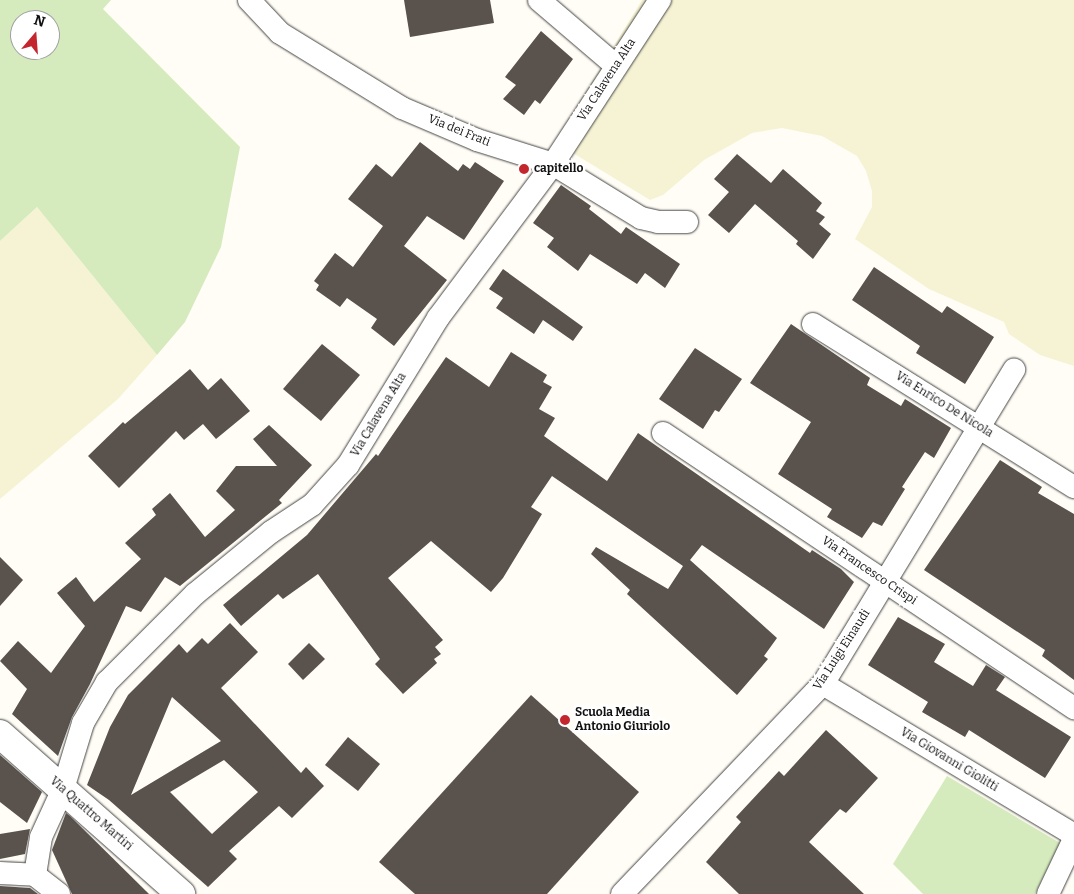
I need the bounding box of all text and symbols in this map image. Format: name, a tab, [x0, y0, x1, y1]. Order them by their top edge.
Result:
north arrow	[10, 10, 60, 60]
text: N	[32, 11, 47, 31]
street label: Via Calavena Alta	[575, 36, 639, 124]
street label: Via dei Frati	[426, 112, 492, 150]
place label: capitello	[534, 162, 583, 176]
marker: capitello	[518, 163, 530, 175]
street label: Via Enrico De Nicola	[893, 369, 995, 441]
street label: Via Calavena Alta	[348, 370, 410, 460]
street label: Via Francesco Crispi	[819, 534, 919, 608]
street label: Via Luigi Einaudi	[811, 607, 873, 693]
place label: Scuola Media Antonio Giuriolo	[575, 706, 670, 734]
marker: Scuola Media Antonio Giuriolo	[559, 714, 571, 726]
street label: Via Giovanni Giolitti	[897, 725, 1001, 795]
street label: Via Quattro Martiri	[47, 774, 135, 854]

